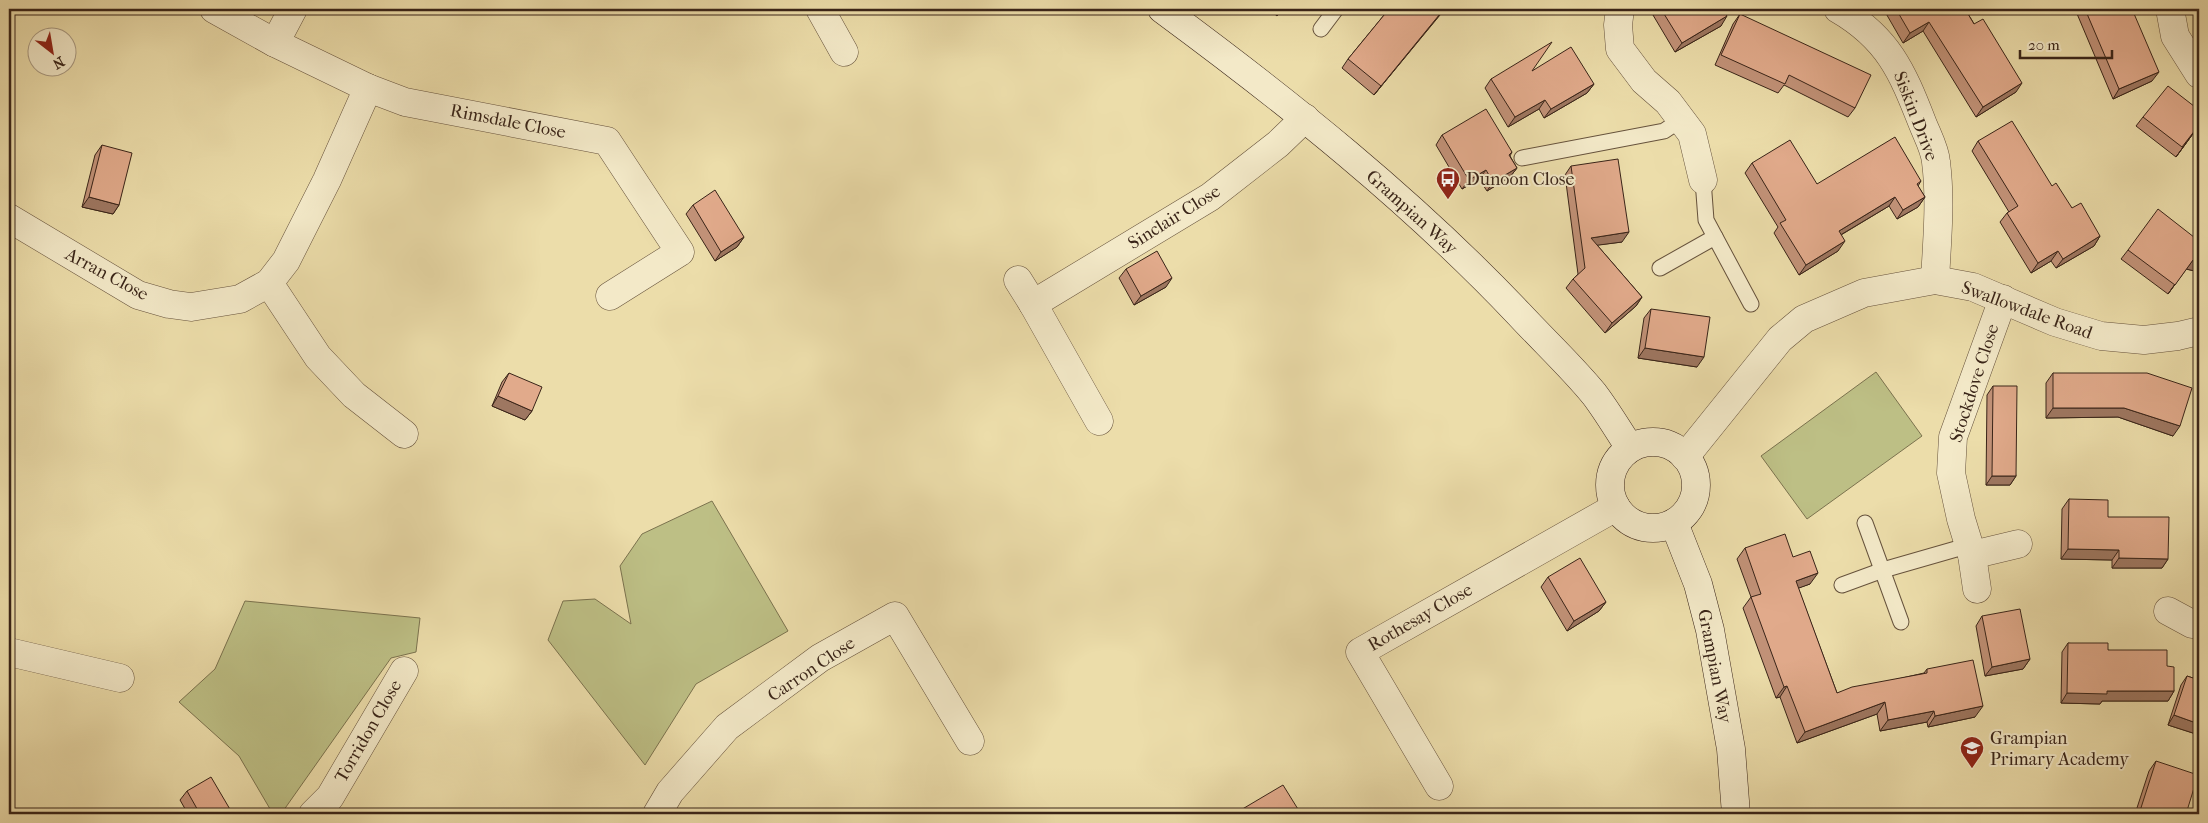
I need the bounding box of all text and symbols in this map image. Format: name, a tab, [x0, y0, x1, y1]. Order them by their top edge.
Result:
north arrow	[28, 28, 78, 78]
scale bar	[2020, 28, 2113, 60]
text: 20 m	[2028, 36, 2060, 54]
text: N	[49, 53, 67, 73]
street label: Siskin Drive	[1889, 69, 1942, 164]
street label: Rimsdale Close	[448, 100, 568, 143]
street label: Grampian Way	[1362, 166, 1463, 260]
bus stop icon: Dunoon Close	[1435, 166, 1461, 200]
place label: Dunoon Close	[1466, 169, 1574, 190]
street label: Sinclair Close	[1124, 181, 1224, 254]
street label: Arran Close	[61, 243, 152, 305]
street label: Swallowdale Road	[1958, 277, 2095, 344]
street label: Stockdove Close	[1945, 321, 2004, 445]
street label: Rothesay Close	[1364, 579, 1476, 656]
street label: Grampian Way	[1693, 607, 1736, 726]
street label: Carron Close	[764, 633, 859, 706]
street label: Torridon Close	[331, 676, 406, 786]
place label: Grampian Primary Academy	[1990, 728, 2130, 770]
school or university icon: Grampian Primary Academy	[1959, 735, 1985, 769]

